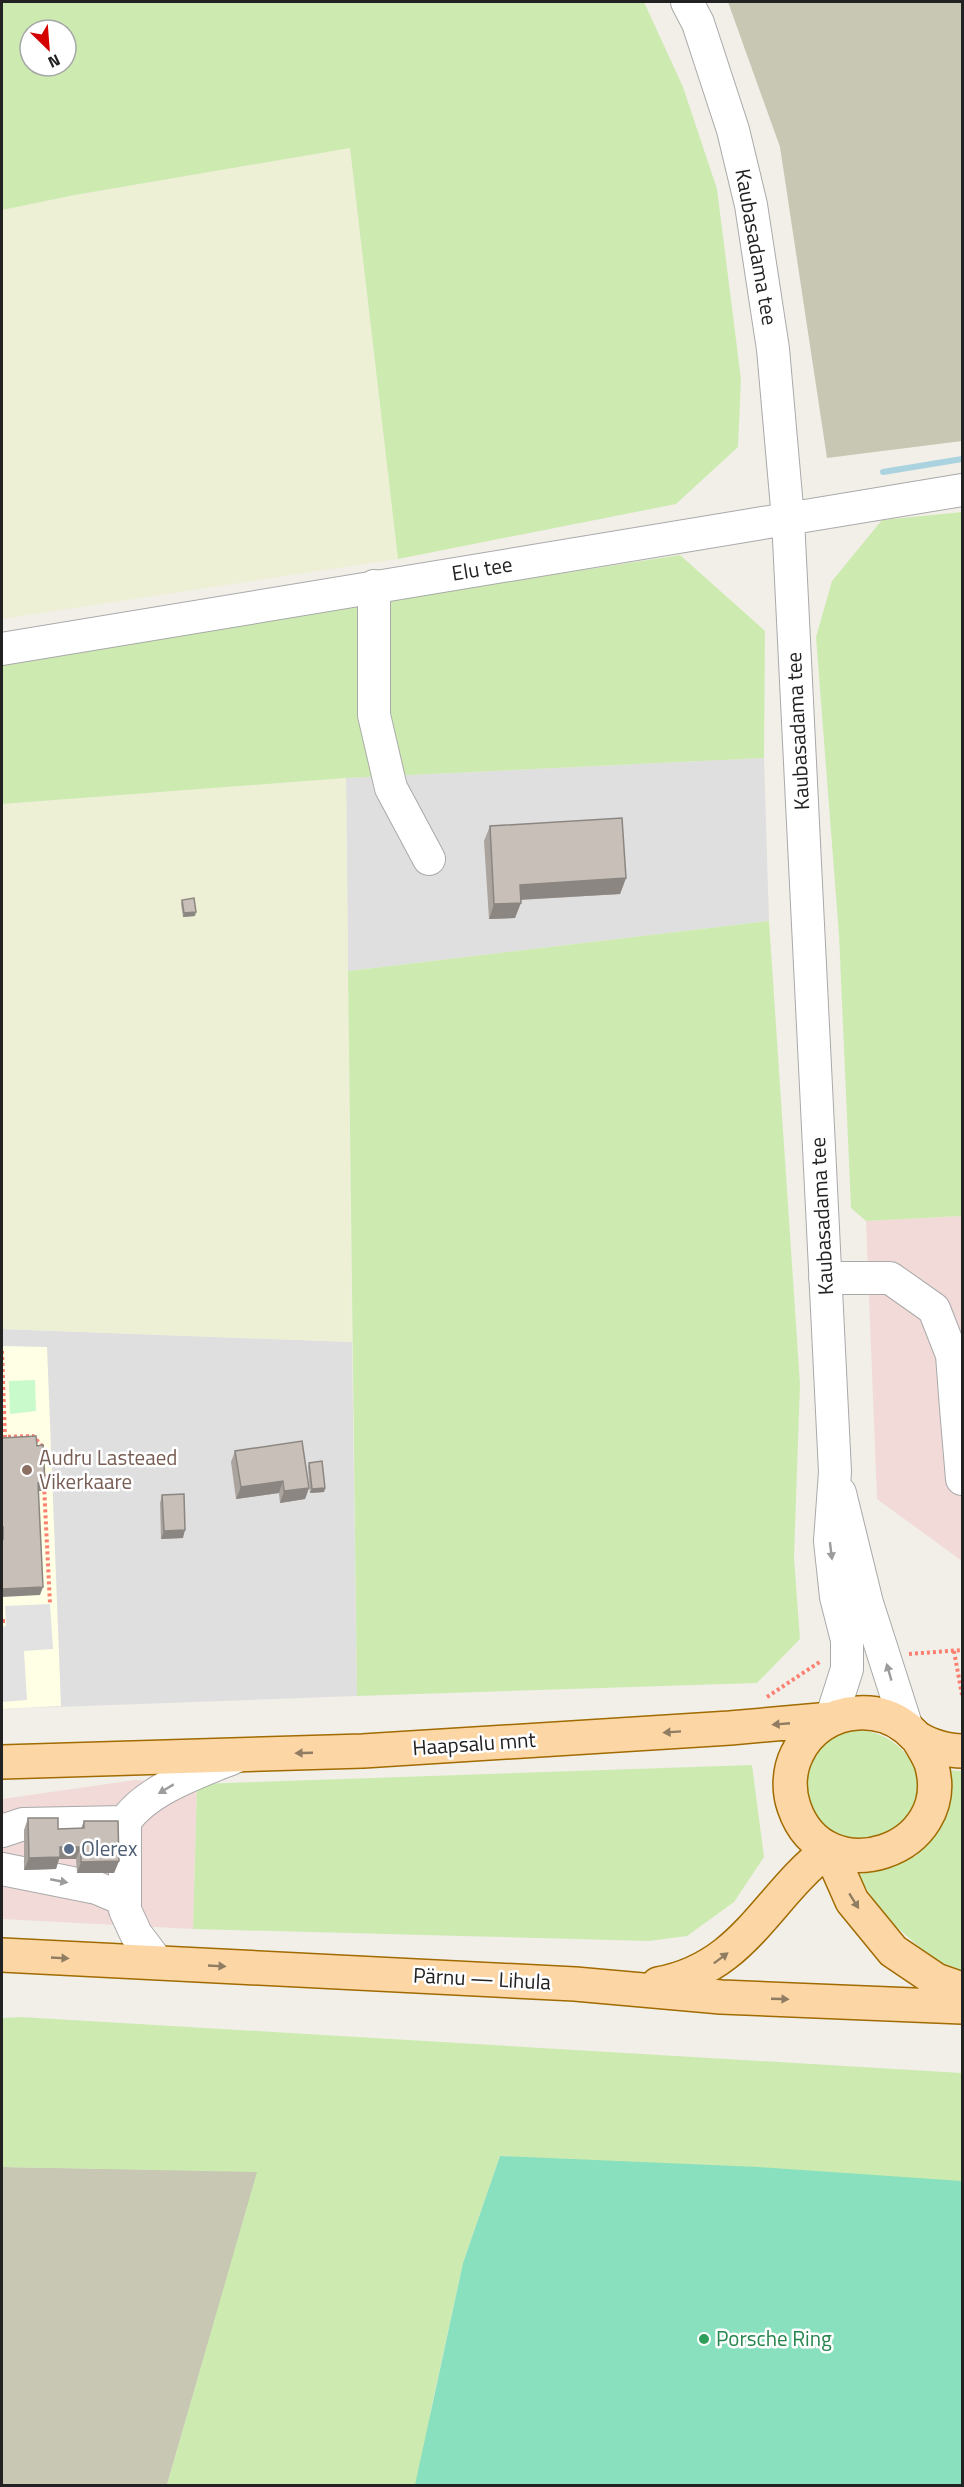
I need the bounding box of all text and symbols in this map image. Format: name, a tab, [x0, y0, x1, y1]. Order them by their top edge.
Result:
north arrow	[18, 18, 78, 78]
text: N	[44, 48, 64, 75]
street label: Kaubasadama tee	[727, 166, 786, 328]
street label: Elu tee	[449, 547, 514, 589]
street label: Kaubasadama tee	[777, 651, 817, 811]
street label: Kaubasadama tee	[801, 1136, 841, 1296]
place label: Audru Lasteaed Vikerkaare	[39, 1441, 177, 1497]
marker: Audru Lasteaed Vikerkaare	[20, 1463, 34, 1477]
one-way arrow	[826, 1542, 836, 1561]
one-way arrow	[884, 1663, 893, 1681]
one-way arrow	[771, 1719, 790, 1729]
street label: Haapsalu mnt	[411, 1723, 537, 1763]
one-way arrow	[662, 1727, 681, 1737]
one-way arrow	[295, 1749, 314, 1758]
one-way arrow	[158, 1783, 174, 1794]
place label: Olerex	[81, 1832, 138, 1864]
marker: Olerex	[62, 1842, 76, 1856]
one-way arrow	[49, 1877, 68, 1886]
one-way arrow	[848, 1893, 859, 1910]
one-way arrow	[713, 1952, 729, 1964]
one-way arrow	[50, 1953, 69, 1963]
street label: Pärnu — Lihula	[412, 1958, 552, 1998]
one-way arrow	[207, 1962, 226, 1971]
one-way arrow	[770, 1995, 789, 2004]
place label: Porsche Ring	[716, 2322, 832, 2354]
marker: Porsche Ring	[697, 2332, 711, 2346]

